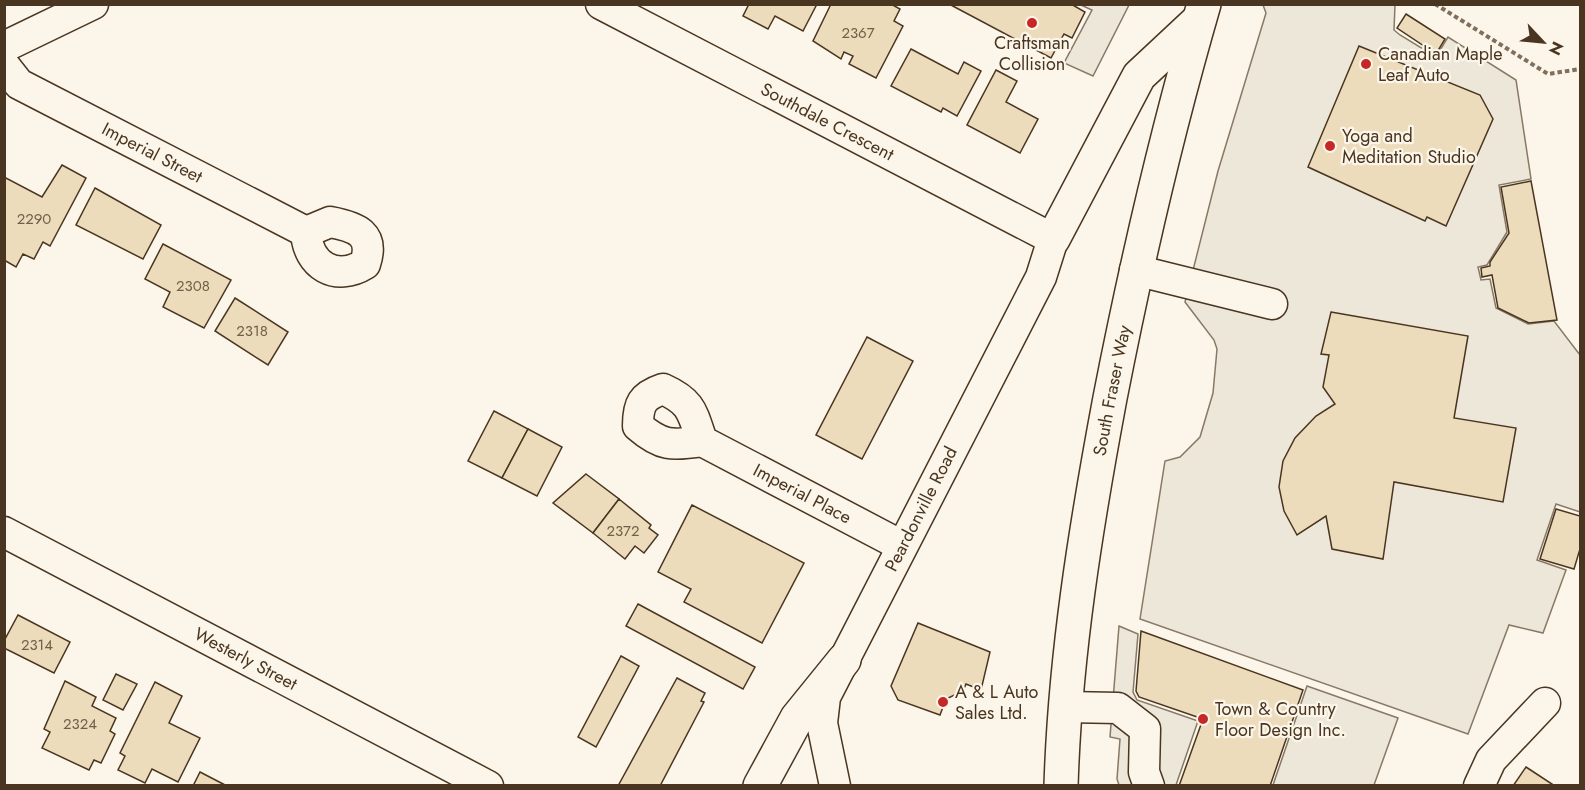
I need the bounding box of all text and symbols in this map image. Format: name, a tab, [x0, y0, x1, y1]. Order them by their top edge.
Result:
north arrow	[1513, 12, 1573, 72]
marker: Craftsman Collision	[1025, 16, 1039, 30]
house number: 2367	[841, 22, 875, 44]
place label: Craftsman Collision	[994, 30, 1070, 77]
text: N	[1543, 38, 1569, 59]
place label: Canadian Maple Leaf Auto	[1378, 41, 1502, 88]
marker: Canadian Maple Leaf Auto	[1359, 57, 1373, 71]
street label: Southdale Crescent	[756, 76, 899, 167]
street label: Imperial Street	[97, 116, 208, 190]
place label: Yoga and Meditation Studio	[1342, 123, 1476, 170]
marker: Yoga and Meditation Studio	[1323, 139, 1337, 153]
house number: 2290	[17, 208, 51, 230]
house number: 2308	[176, 275, 210, 297]
house number: 2318	[236, 320, 268, 342]
street label: South Fraser Way	[1087, 323, 1137, 458]
street label: Peardonville Road	[878, 442, 964, 576]
street label: Imperial Place	[749, 457, 856, 530]
house number: 2372	[607, 520, 639, 542]
street label: Westerly Street	[190, 621, 302, 697]
house number: 2314	[21, 634, 53, 656]
place label: A & L Auto Sales Ltd.	[955, 679, 1039, 726]
marker: A & L Auto Sales Ltd.	[936, 695, 950, 709]
place label: Town & Country Floor Design Inc.	[1215, 696, 1346, 743]
marker: Town & Country Floor Design Inc.	[1196, 712, 1210, 726]
house number: 2324	[63, 713, 97, 735]

